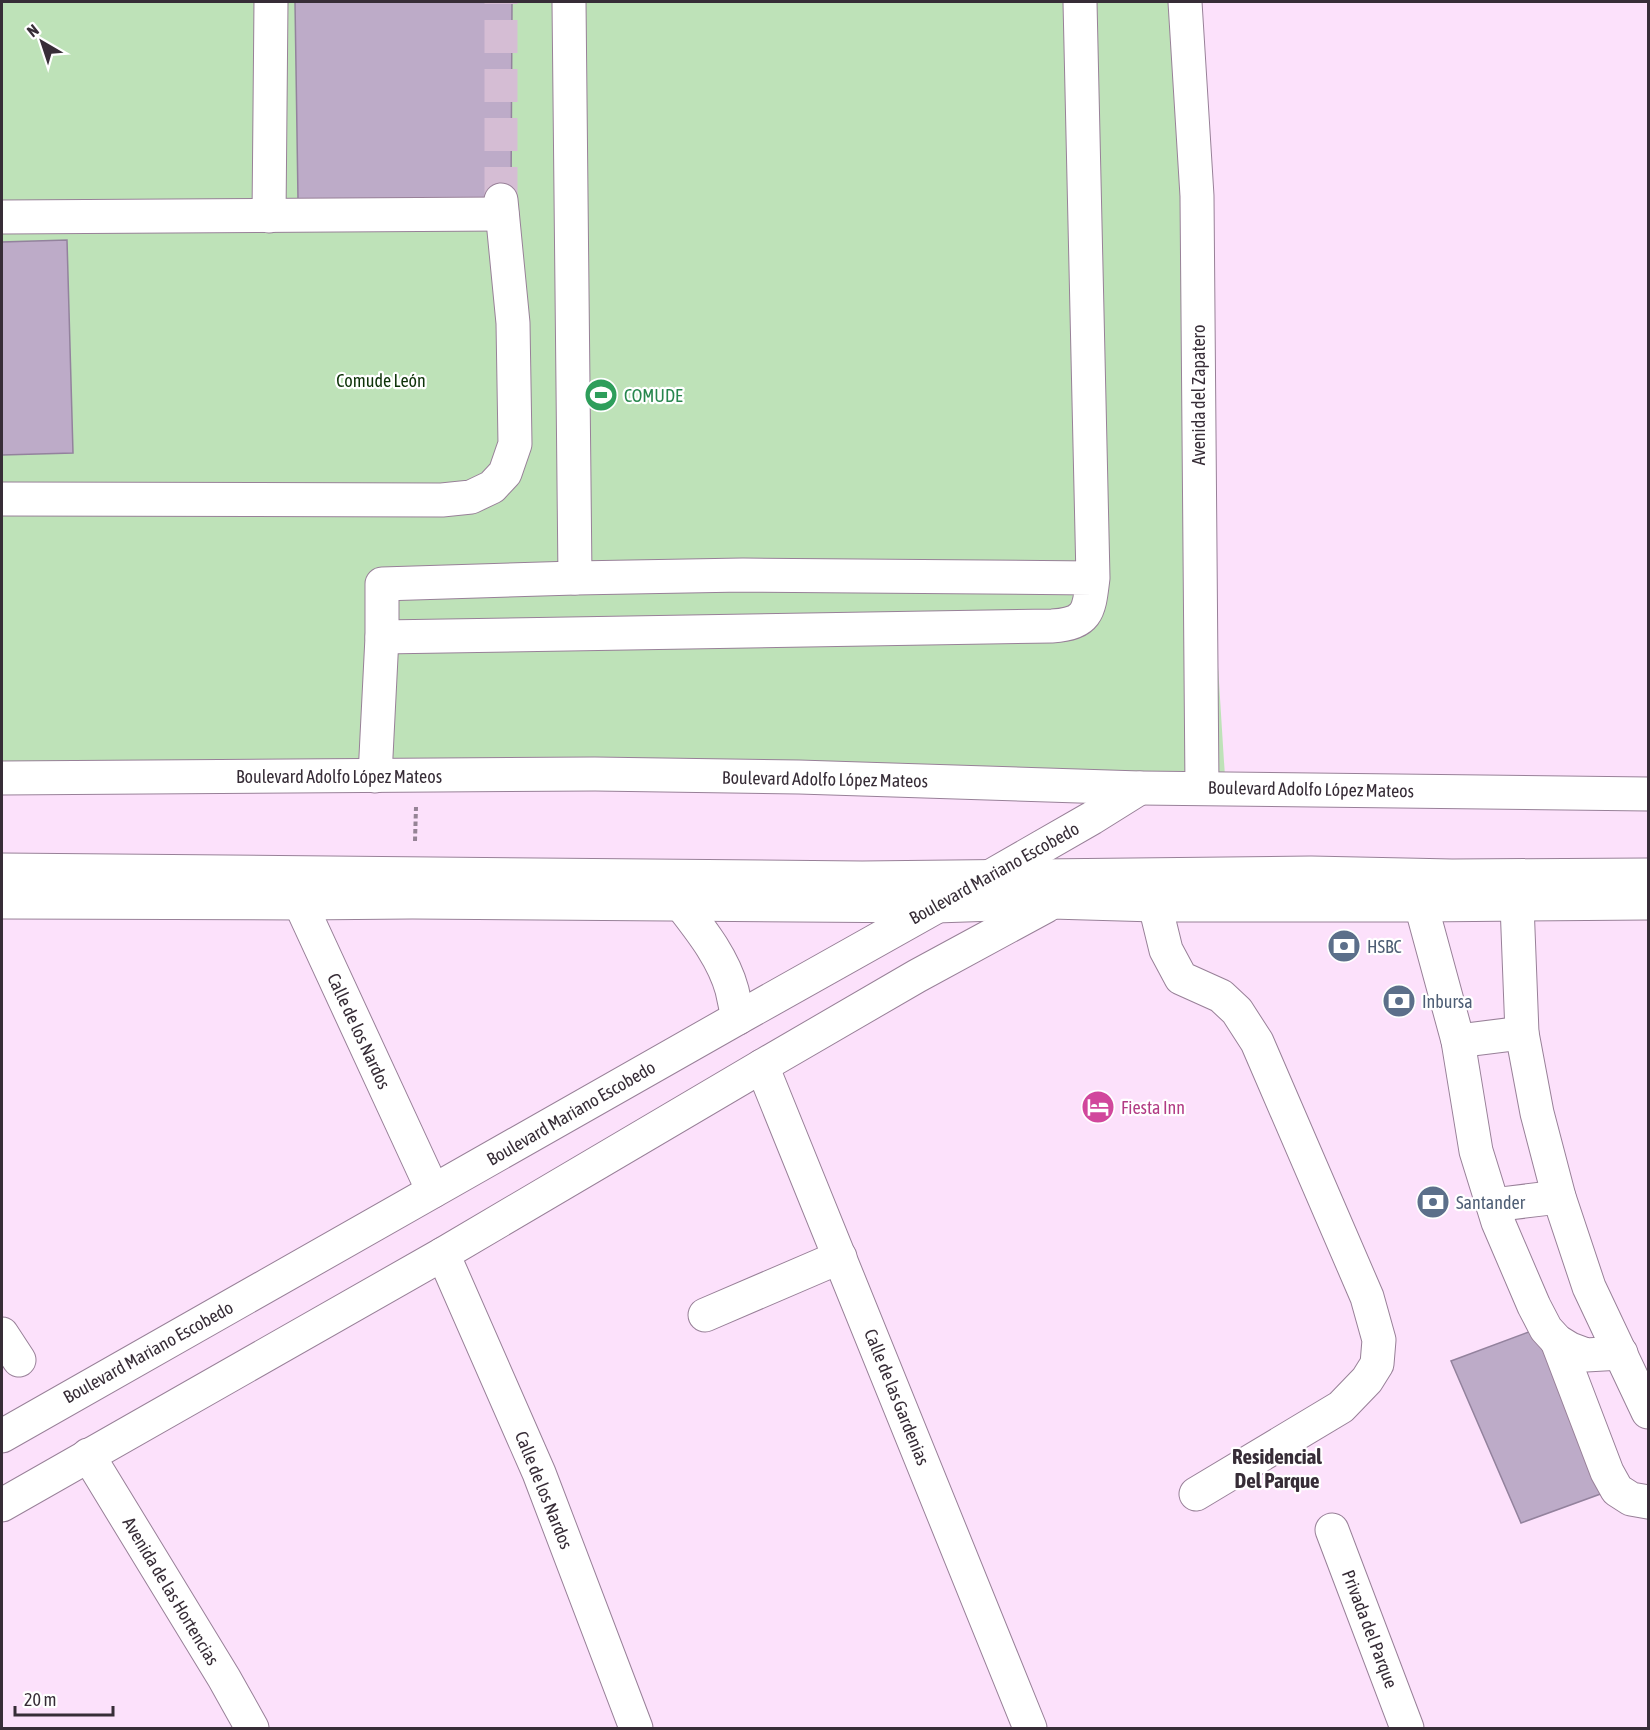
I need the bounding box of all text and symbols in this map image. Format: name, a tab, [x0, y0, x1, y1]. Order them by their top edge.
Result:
north arrow	[12, 12, 72, 72]
text: N	[23, 20, 42, 40]
street label: Avenida del Zapatero	[1188, 325, 1209, 465]
park label: Comude León	[336, 370, 426, 391]
sports icon: COMUDE	[583, 377, 619, 413]
place label: COMUDE	[624, 385, 683, 406]
street label: Boulevard Adolfo López Mateos	[236, 766, 442, 787]
street label: Boulevard Adolfo López Mateos	[722, 767, 928, 791]
street label: Boulevard Adolfo López Mateos	[1208, 777, 1414, 801]
street label: Boulevard Mariano Escobedo	[905, 818, 1083, 928]
bank icon: HSBC	[1326, 928, 1362, 964]
place label: HSBC	[1367, 936, 1402, 957]
street label: Calle de los Nardos	[323, 970, 395, 1092]
bank icon: Inbursa	[1381, 983, 1417, 1019]
place label: Inbursa	[1422, 991, 1473, 1012]
street label: Boulevard Mariano Escobedo	[483, 1056, 659, 1170]
hotel icon: Fiesta Inn	[1080, 1089, 1116, 1125]
place label: Fiesta Inn	[1121, 1097, 1185, 1118]
bank icon: Santander	[1415, 1184, 1451, 1220]
place label: Santander	[1456, 1192, 1526, 1213]
street label: Boulevard Mariano Escobedo	[59, 1297, 237, 1407]
street label: Calle de las Gardenias	[860, 1326, 934, 1468]
street label: Calle de los Nardos	[511, 1428, 577, 1552]
district label: Residencial Del Parque	[1232, 1444, 1322, 1492]
street label: Avenida de las Hortencias	[118, 1513, 224, 1669]
street label: Privada del Parque	[1338, 1567, 1402, 1691]
scale bar	[15, 1679, 112, 1717]
text: 20 m	[24, 1689, 56, 1710]

